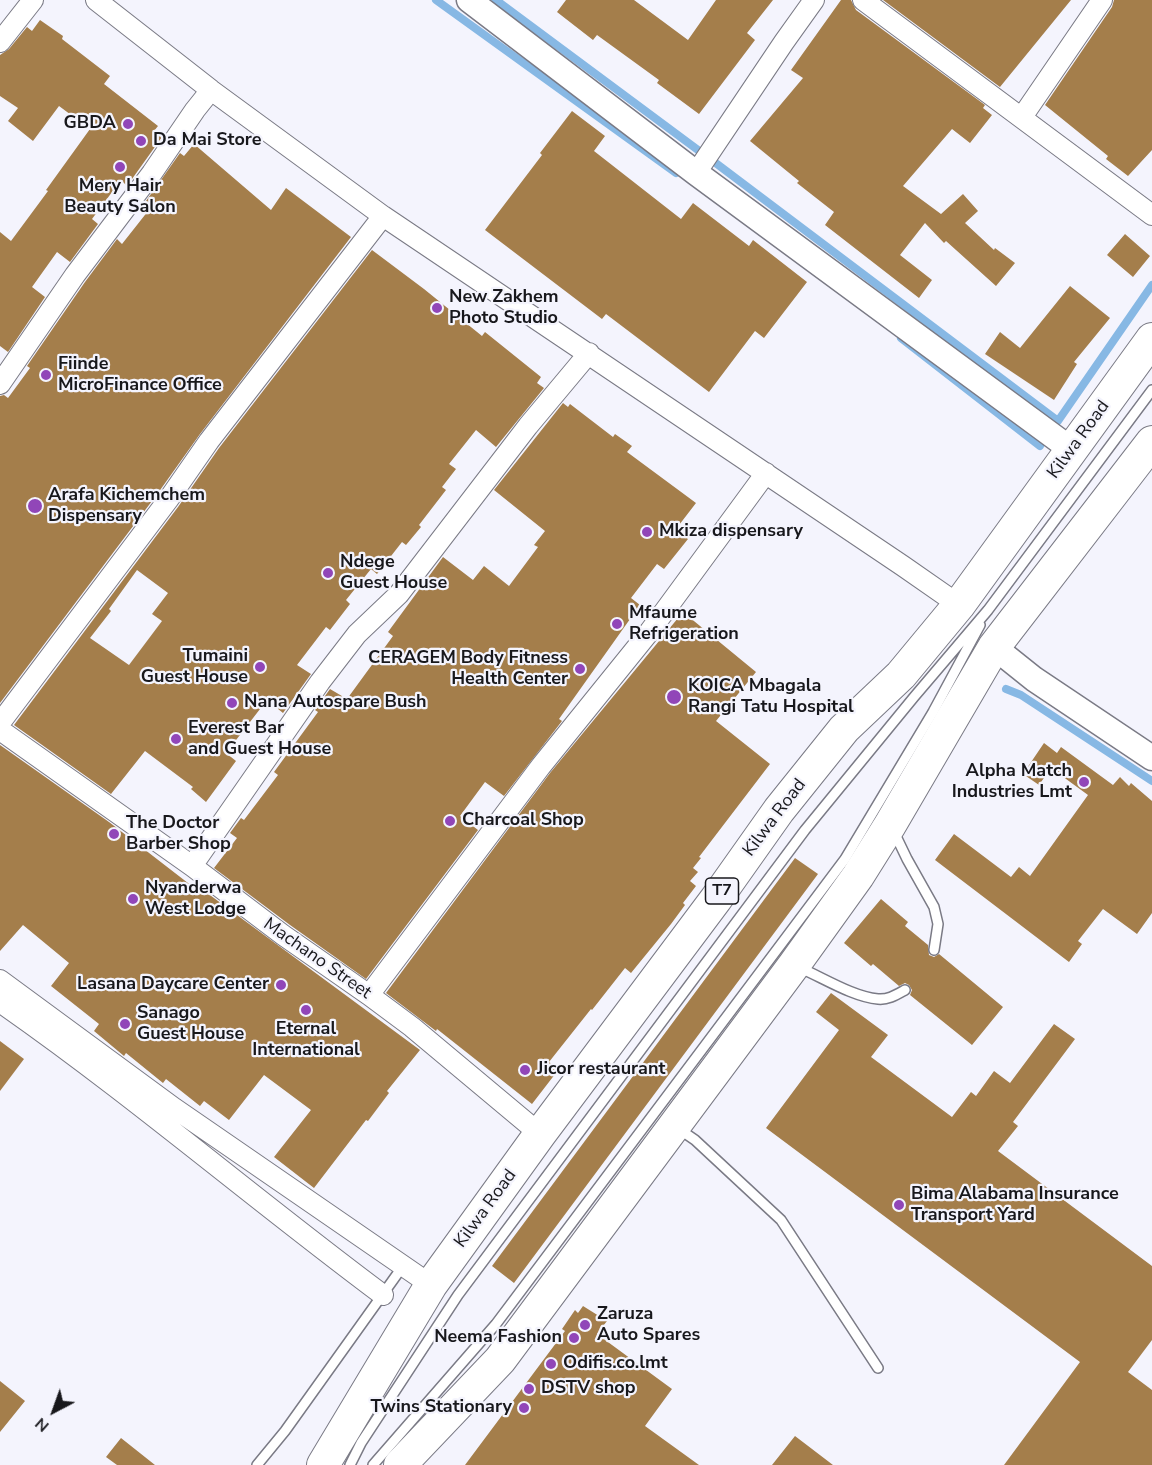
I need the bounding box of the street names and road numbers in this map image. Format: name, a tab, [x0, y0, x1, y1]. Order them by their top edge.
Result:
street label: Kilwa Road	[1043, 397, 1115, 483]
street label: Kilwa Road	[739, 775, 811, 861]
road number: T7	[706, 878, 738, 904]
street label: Machano Street	[259, 914, 375, 1004]
street label: Kilwa Road	[450, 1166, 522, 1252]

